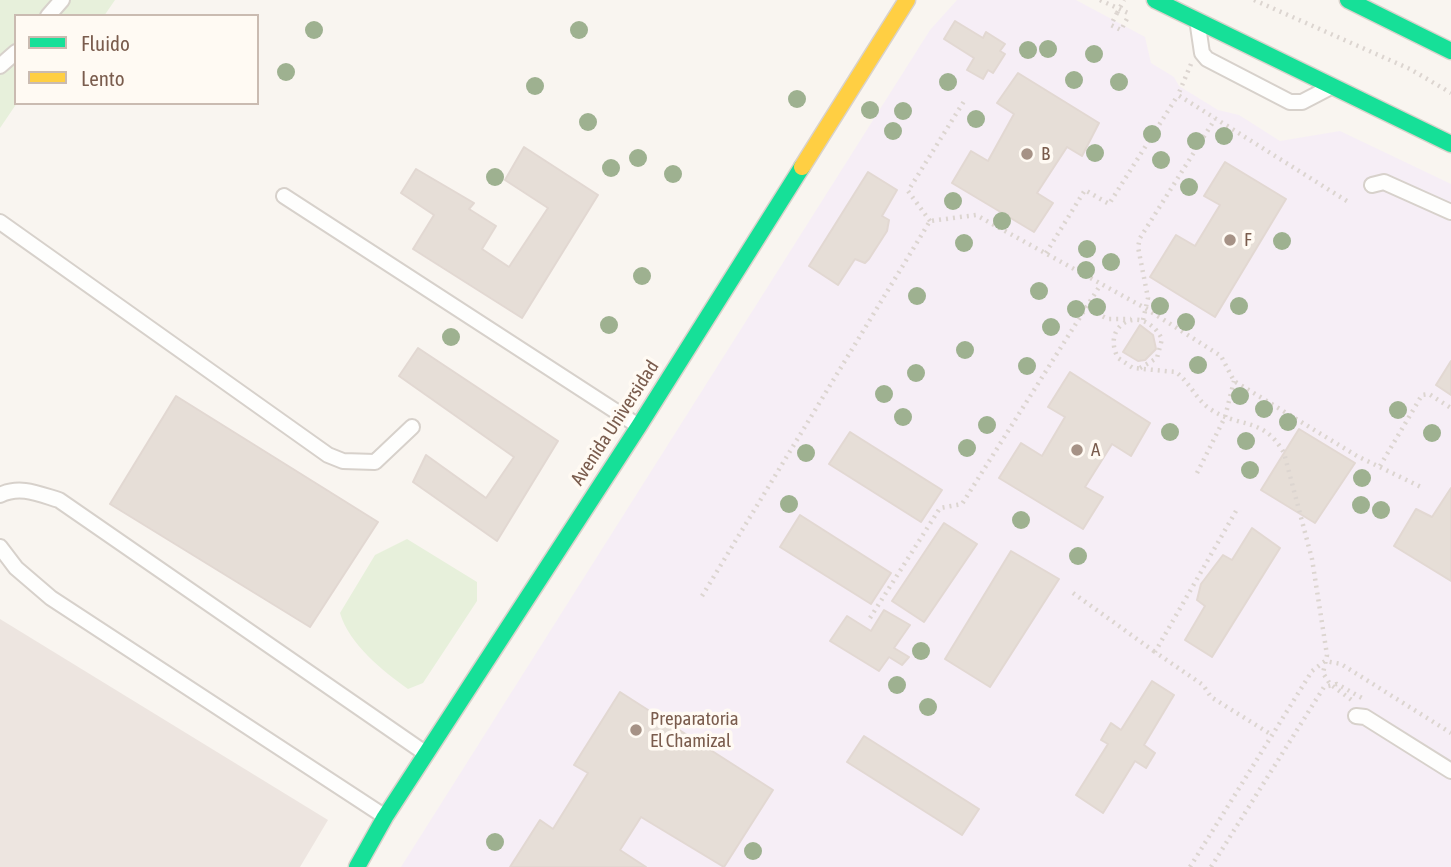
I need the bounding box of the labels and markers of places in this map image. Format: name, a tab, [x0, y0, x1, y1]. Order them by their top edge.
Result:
place label: B	[1041, 143, 1050, 165]
marker: B	[1019, 146, 1035, 162]
place label: F	[1244, 229, 1252, 251]
marker: F	[1222, 232, 1238, 248]
place label: A	[1091, 439, 1100, 461]
marker: A	[1069, 442, 1085, 458]
place label: Preparatoria El Chamizal	[650, 708, 738, 752]
marker: Preparatoria El Chamizal	[628, 722, 644, 738]

